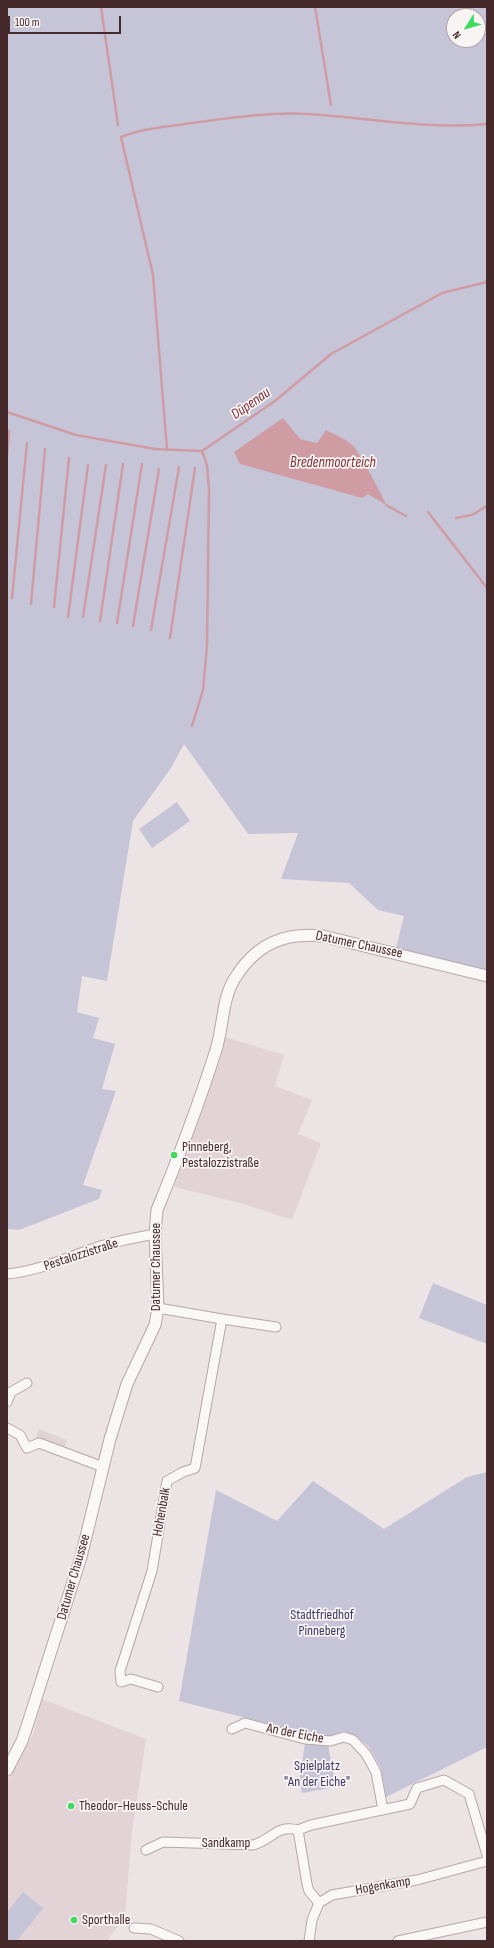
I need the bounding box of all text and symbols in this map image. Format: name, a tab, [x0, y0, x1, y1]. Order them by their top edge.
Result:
scale bar	[10, 8, 123, 34]
north arrow	[446, 8, 486, 48]
text: 100 m	[15, 15, 40, 30]
text: N	[450, 29, 464, 41]
water label: Düpenau	[228, 384, 274, 424]
water label: Bredenmoorteich	[290, 454, 376, 472]
street label: Datumer Chaussee	[314, 928, 404, 962]
place label: Pinneberg, Pestalozzistraße	[182, 1139, 259, 1172]
marker: Pinneberg, Pestalozzistraße	[169, 1150, 179, 1160]
street label: Datumer Chaussee	[148, 1223, 164, 1311]
street label: Pestalozzistraße	[42, 1235, 120, 1275]
street label: Hohenbalk	[149, 1486, 175, 1538]
street label: Datumer Chaussee	[54, 1532, 94, 1622]
park label: Stadtfriedhof Pinneberg	[290, 1607, 354, 1640]
street label: An der Eiche	[265, 1720, 325, 1748]
park label: Spielplatz "An der Eiche"	[284, 1758, 350, 1790]
place label: Theodor-Heuss-Schule	[79, 1798, 188, 1814]
marker: Theodor-Heuss-Schule	[66, 1801, 76, 1811]
street label: Sandkamp	[202, 1835, 250, 1851]
street label: Hogenkamp	[354, 1873, 412, 1899]
place label: Sporthalle	[82, 1912, 130, 1928]
marker: Sporthalle	[69, 1915, 79, 1925]

